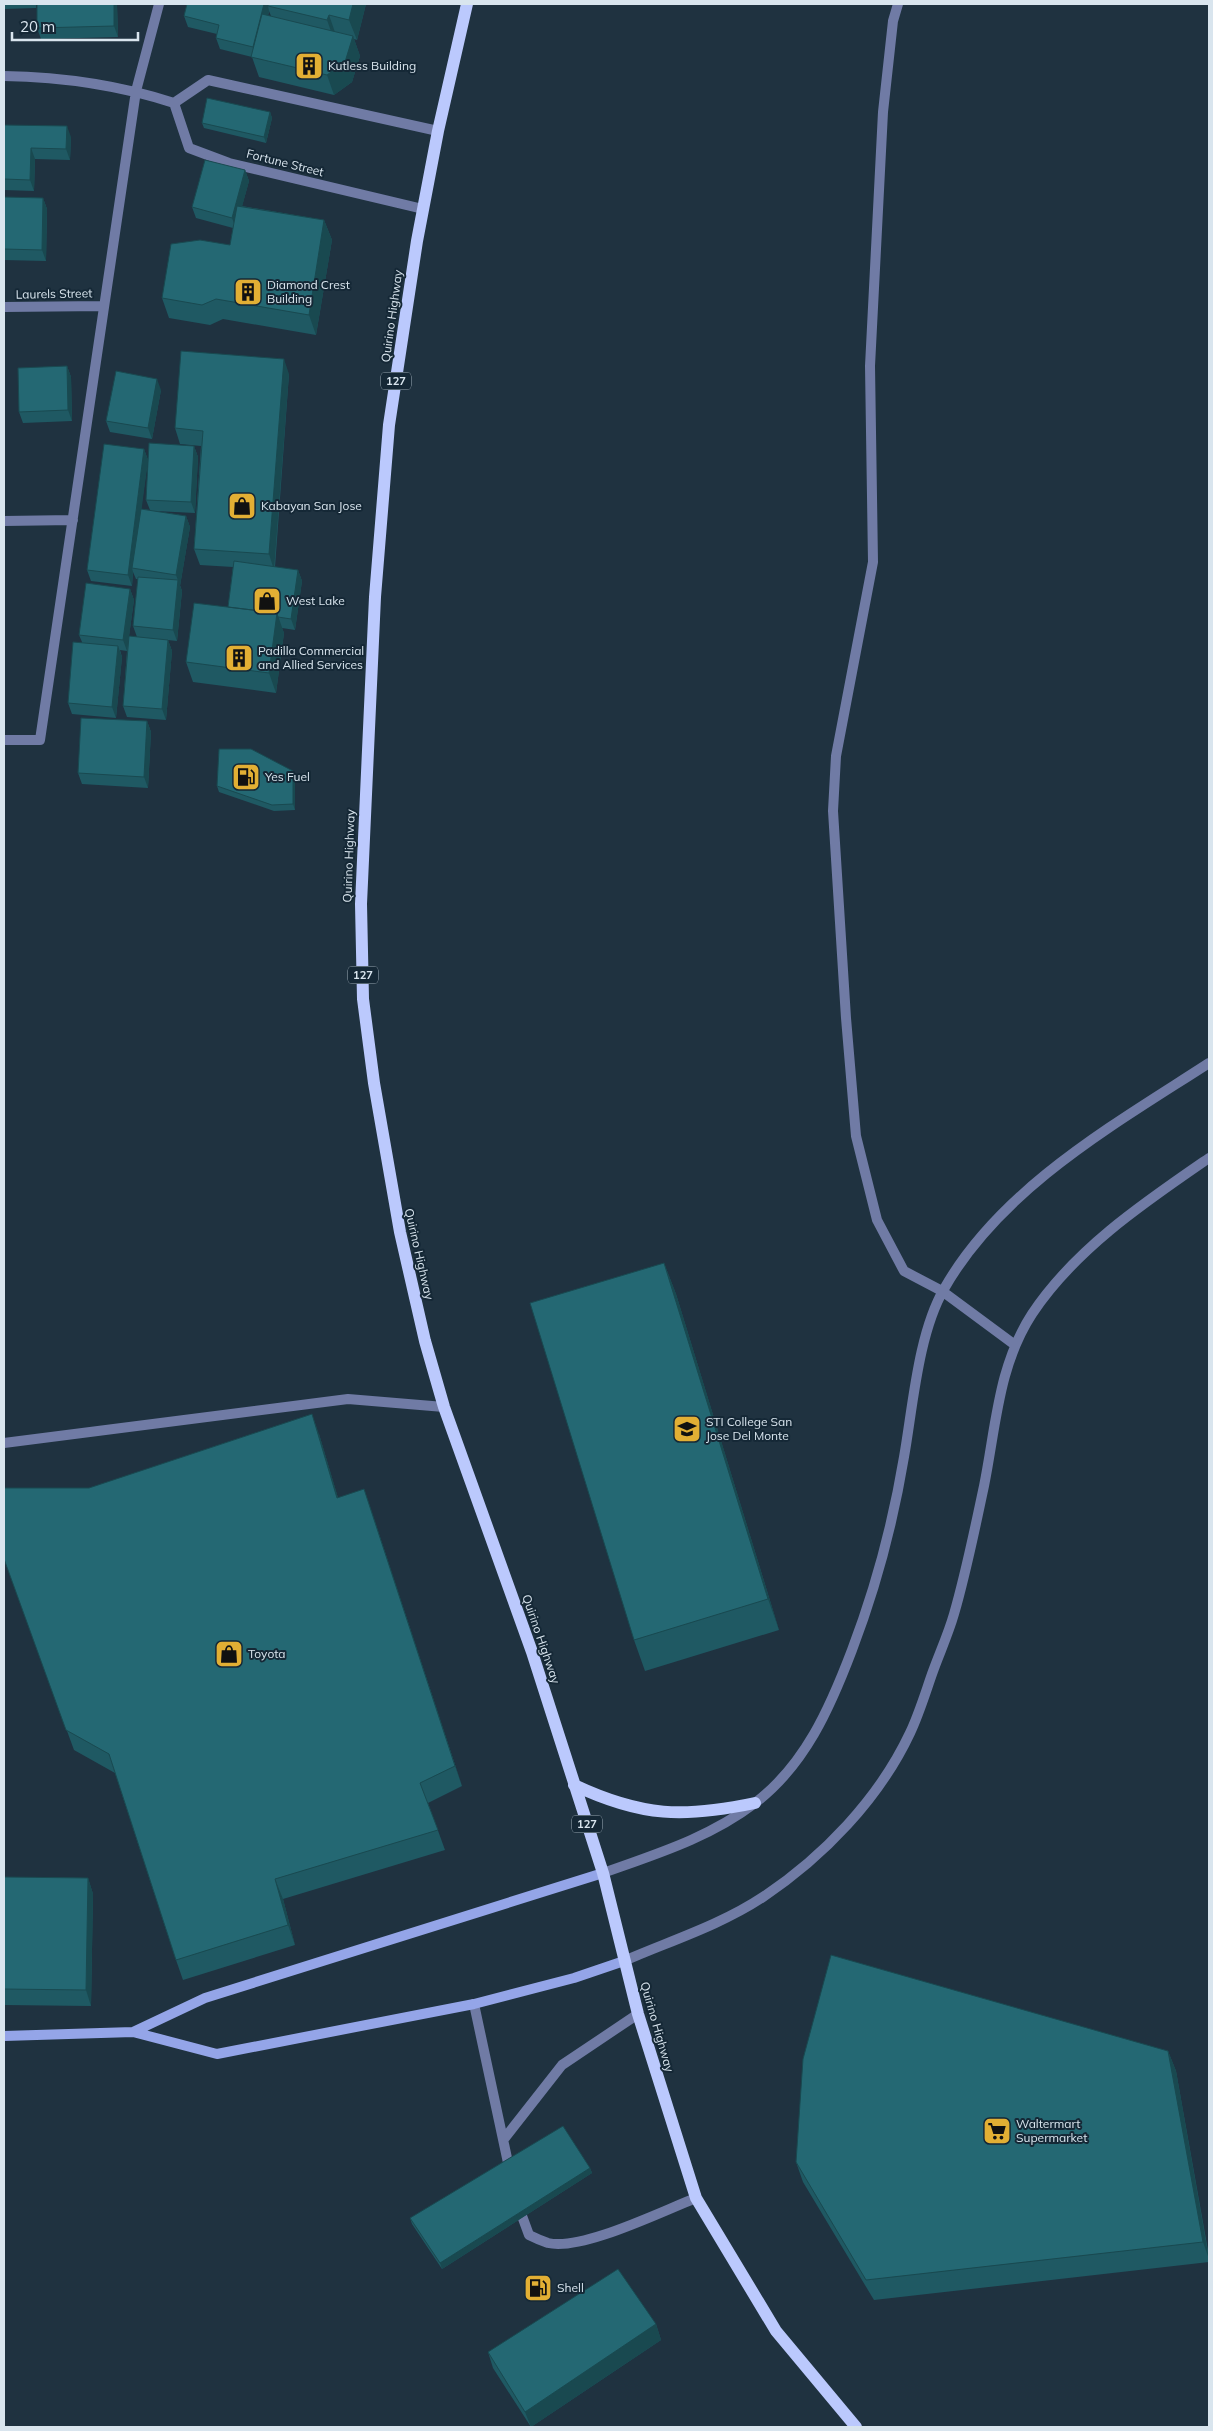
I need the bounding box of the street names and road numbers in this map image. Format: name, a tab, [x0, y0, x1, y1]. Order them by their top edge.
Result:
street label: Fortune Street	[245, 146, 325, 179]
street label: Quirino Highway	[378, 268, 406, 363]
street label: Laurels Street	[16, 285, 92, 302]
road number: 127	[381, 372, 411, 390]
street label: Quirino Highway	[339, 808, 358, 903]
road number: 127	[348, 966, 378, 984]
street label: Quirino Highway	[402, 1207, 437, 1302]
street label: Quirino Highway	[519, 1592, 564, 1686]
road number: 127	[572, 1816, 602, 1832]
street label: Quirino Highway	[637, 1980, 678, 2074]

